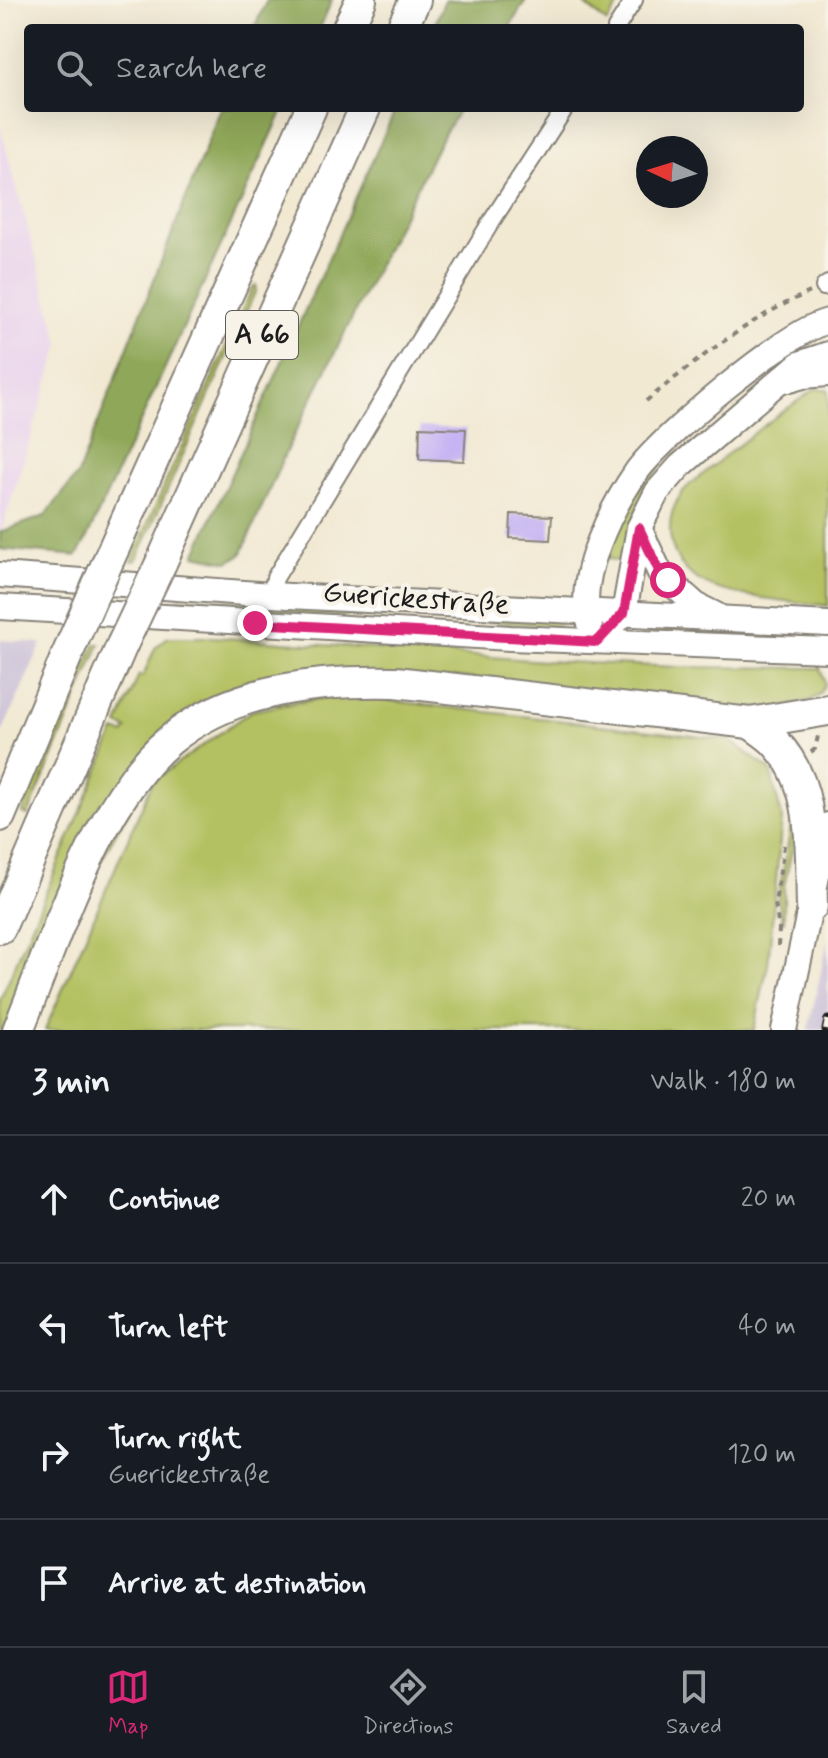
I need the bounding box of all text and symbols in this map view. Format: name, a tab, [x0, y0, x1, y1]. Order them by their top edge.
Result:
search box	[24, 24, 804, 112]
icon: search	[52, 46, 96, 90]
text: Search here	[116, 49, 267, 88]
north arrow	[636, 136, 708, 208]
road number: A 66	[226, 311, 298, 359]
route start	[650, 562, 686, 598]
street label: Guerickestraße	[321, 573, 511, 625]
route end	[237, 605, 273, 641]
text: 3 min	[32, 1060, 110, 1105]
text: Walk · 180 m	[651, 1065, 796, 1099]
icon: ahead	[32, 1177, 76, 1221]
text: Continue	[108, 1180, 220, 1219]
text: 20 m	[741, 1182, 796, 1216]
icon: left	[32, 1305, 76, 1349]
text: Turn left	[108, 1308, 228, 1347]
text: 40 m	[738, 1310, 796, 1344]
text: Turn right	[108, 1419, 241, 1458]
icon: right	[32, 1433, 76, 1477]
text: 120 m	[727, 1438, 796, 1472]
text: Guerickestraße	[108, 1458, 270, 1492]
icon: arrive	[32, 1561, 76, 1605]
text: Arrive at destination	[108, 1564, 366, 1603]
tab: Map	[106, 1665, 150, 1741]
tab: Directions	[363, 1665, 453, 1741]
tab: Saved	[666, 1665, 722, 1741]

